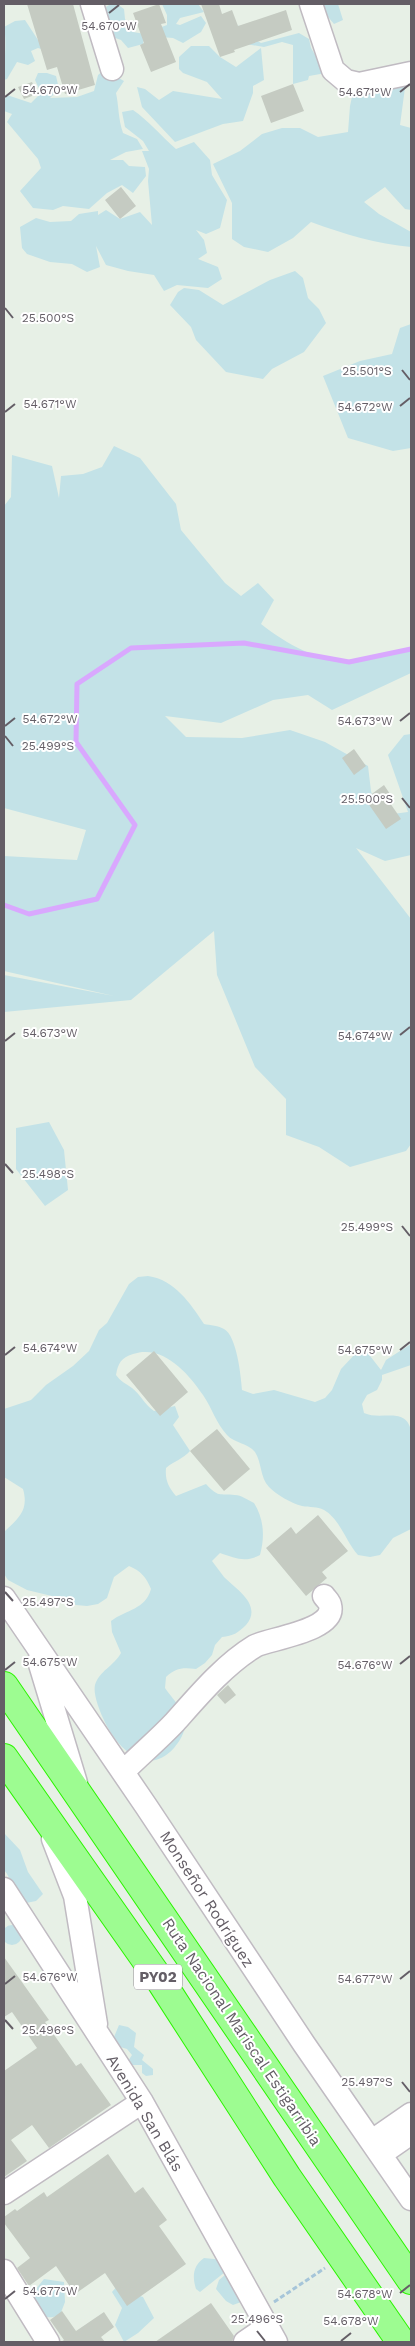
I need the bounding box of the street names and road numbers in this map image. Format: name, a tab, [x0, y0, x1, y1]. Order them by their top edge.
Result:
street label: Monseñor Rodríguez	[156, 1827, 258, 1971]
street label: Ruta Nacional Mariscal Estigarribia	[158, 1914, 326, 2150]
road number: PY02	[134, 1964, 182, 1990]
street label: Avenida San Blás	[103, 2051, 187, 2175]

